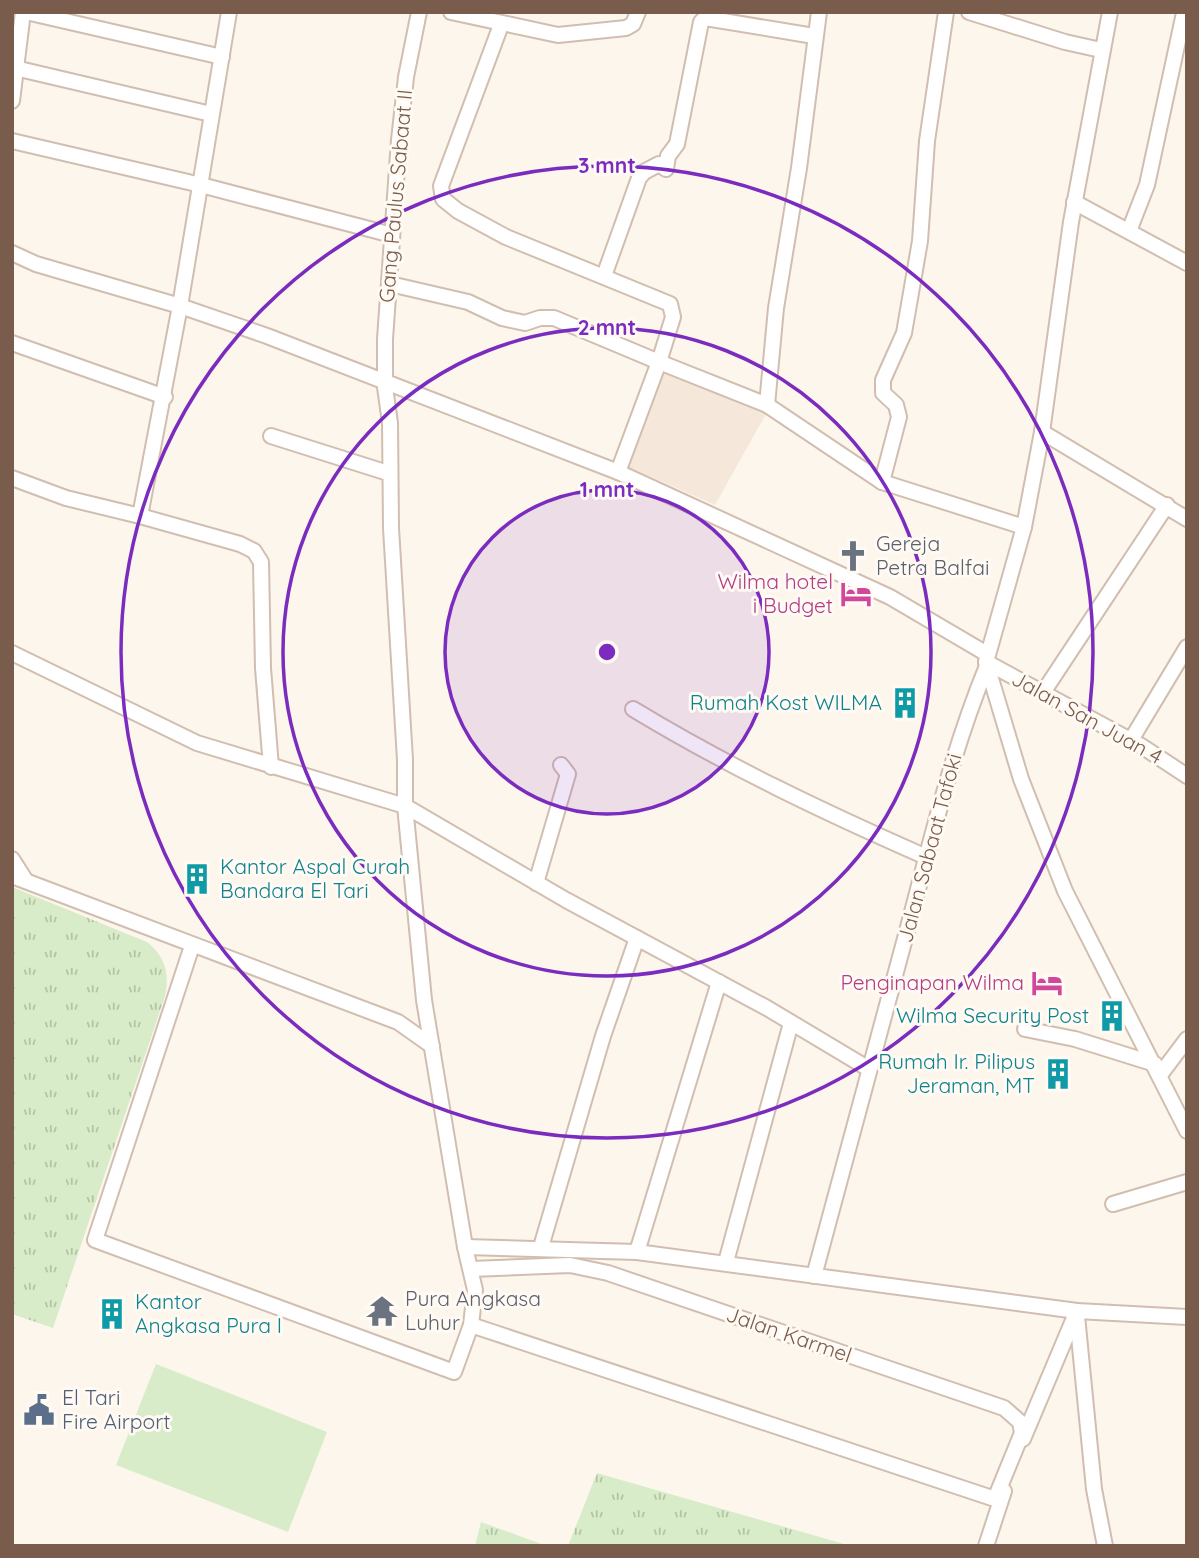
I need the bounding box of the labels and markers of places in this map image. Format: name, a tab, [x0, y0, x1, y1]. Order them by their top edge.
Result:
place label: Gereja Petra Balfai	[876, 530, 990, 580]
church icon: Gereja Petra Balfai	[836, 539, 870, 573]
place label: Wilma hotel i Budget	[717, 568, 833, 618]
hotel icon: Wilma hotel i Budget	[839, 577, 873, 611]
centre of rings	[595, 640, 619, 664]
building icon: Rumah Kost WILMA	[888, 686, 922, 720]
place label: Rumah Kost WILMA	[690, 689, 882, 715]
place label: Kantor Aspal Curah Bandara El Tari	[220, 853, 410, 903]
building icon: Kantor Aspal Curah Bandara El Tari	[180, 862, 214, 896]
hotel icon: Penginapan Wilma	[1030, 966, 1064, 1000]
place label: Penginapan Wilma	[840, 969, 1024, 995]
building icon: Wilma Security Post	[1095, 999, 1129, 1033]
place label: Wilma Security Post	[896, 1002, 1089, 1028]
place label: Rumah Ir. Pilipus Jeraman, MT	[878, 1048, 1035, 1098]
building icon: Rumah Ir. Pilipus Jeraman, MT	[1041, 1057, 1075, 1091]
place label: Pura Angkasa Luhur	[405, 1285, 541, 1335]
place label: Kantor Angkasa Pura I	[135, 1288, 282, 1338]
temple icon: Pura Angkasa Luhur	[365, 1294, 399, 1328]
building icon: Kantor Angkasa Pura I	[95, 1297, 129, 1331]
place label: El Tari Fire Airport	[62, 1384, 170, 1434]
public building icon: El Tari Fire Airport	[22, 1393, 56, 1427]

